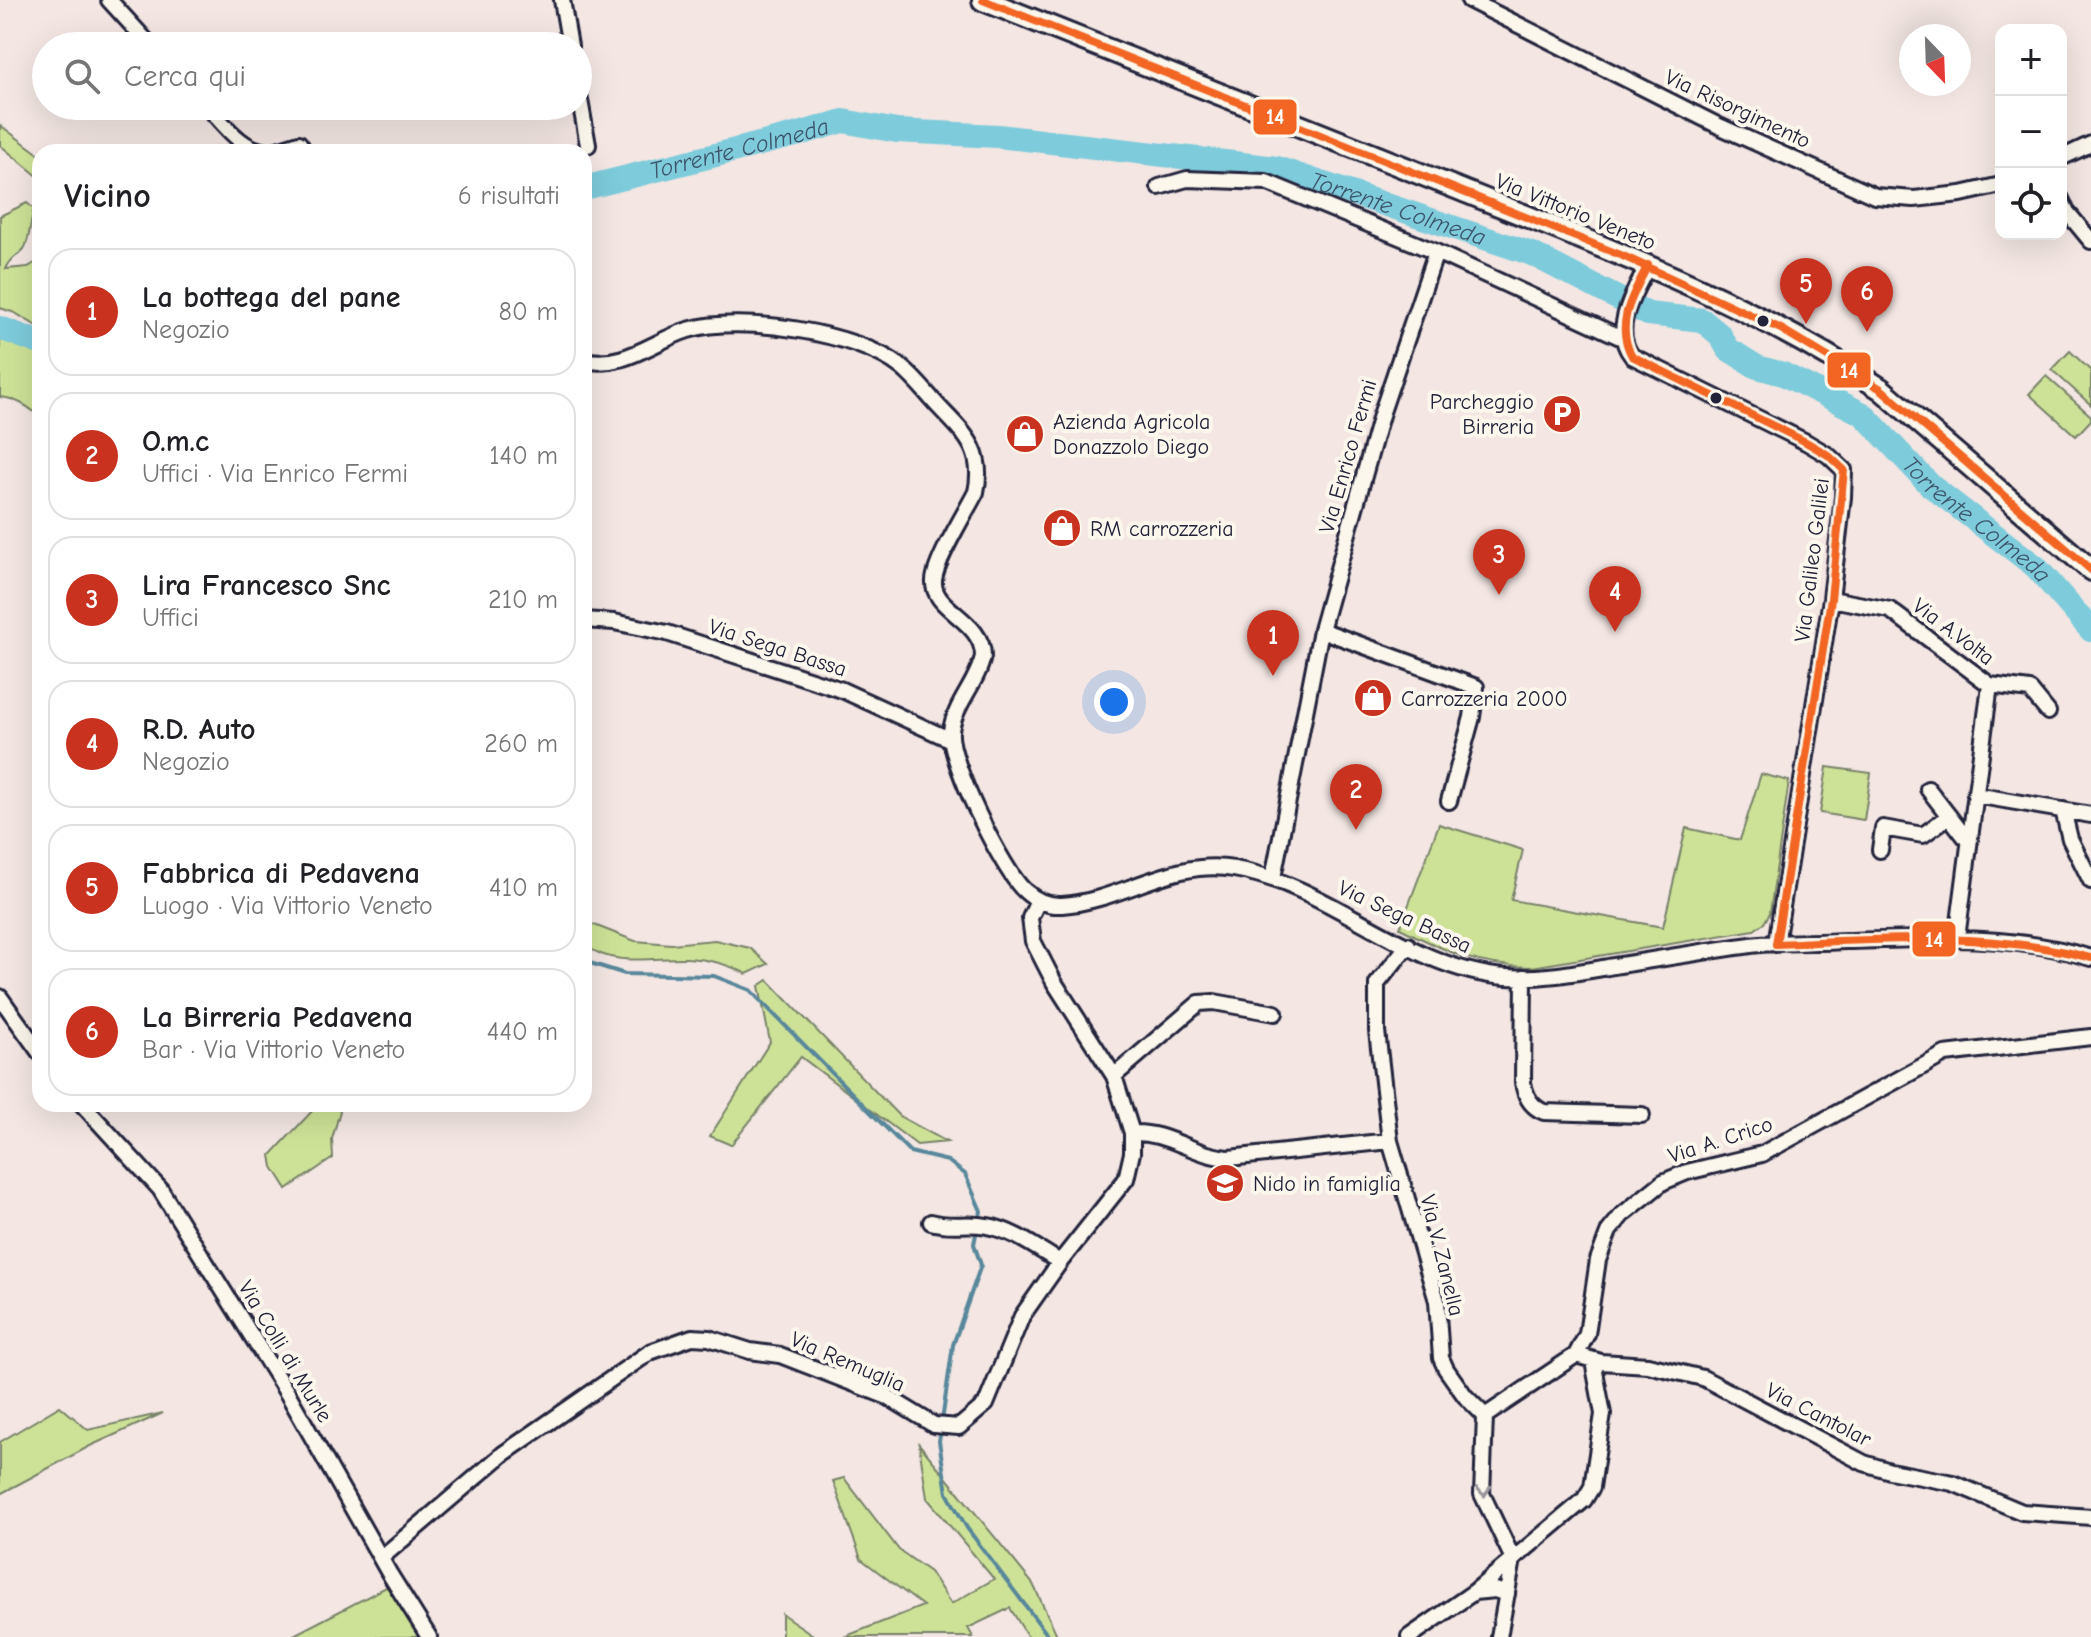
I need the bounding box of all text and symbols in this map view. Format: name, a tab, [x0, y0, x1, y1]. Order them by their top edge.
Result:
north arrow	[1899, 24, 1971, 96]
map controls	[1995, 24, 2067, 240]
button: +	[1995, 24, 2067, 96]
search box	[32, 32, 592, 120]
icon: search	[60, 54, 104, 98]
text: Cerca qui	[124, 59, 246, 94]
street label: Via Risorgimento	[1661, 64, 1815, 154]
button: −	[1995, 96, 2067, 168]
line badge: 14	[1252, 98, 1298, 136]
text: 14	[1266, 104, 1284, 130]
water label: Torrente Colmeda	[647, 112, 832, 185]
water label: Torrente Colmeda	[1306, 166, 1489, 251]
street label: Via Vittorio Veneto	[1492, 168, 1660, 256]
button: locate	[1995, 168, 2067, 240]
text: Vicino	[64, 176, 151, 216]
text: 6 risultati	[458, 181, 560, 211]
pin: 5	[1780, 258, 1832, 324]
pin: 6	[1841, 266, 1893, 332]
text: La bottega del pane	[142, 280, 401, 315]
text: 1	[87, 297, 97, 327]
text: 80 m	[499, 297, 558, 327]
unlabelled marker	[1755, 313, 1771, 329]
text: Negozio	[142, 315, 230, 345]
line badge: 14	[1826, 351, 1872, 389]
text: 14	[1840, 358, 1858, 384]
street label: Via Enrico Fermi	[1314, 376, 1382, 536]
place label: Parcheggio Birreria	[1430, 389, 1534, 440]
unlabelled marker	[1708, 390, 1724, 406]
parking icon: Parcheggio Birreria	[1541, 393, 1583, 435]
place label: Azienda Agricola Donazzolo Diego	[1053, 409, 1210, 460]
shop icon: Azienda Agricola Donazzolo Diego	[1004, 413, 1046, 455]
text: O.m.c	[142, 424, 209, 459]
text: 2	[86, 441, 98, 471]
text: 140 m	[489, 441, 558, 471]
water label: Torrente Colmeda	[1896, 451, 2057, 588]
text: Uffici · Via Enrico Fermi	[142, 459, 408, 489]
street label: Via Galileo Galilei	[1789, 477, 1835, 644]
shop icon: RM carrozzeria	[1041, 507, 1083, 549]
place label: RM carrozzeria	[1090, 516, 1234, 542]
pin: 3	[1473, 529, 1525, 595]
pin: 4	[1589, 566, 1641, 632]
text: Lira Francesco Snc	[142, 568, 391, 603]
text: 3	[86, 585, 98, 615]
text: 210 m	[488, 585, 558, 615]
street label: Via A.Volta	[1907, 593, 1999, 671]
text: Uffici	[142, 603, 199, 633]
pin: 1	[1247, 610, 1299, 676]
street label: Via Sega Bassa	[705, 613, 850, 683]
shop icon: Carrozzeria 2000	[1352, 677, 1394, 719]
your location	[1094, 682, 1134, 722]
place label: Carrozzeria 2000	[1401, 686, 1568, 712]
text: R.D. Auto	[142, 712, 256, 747]
text: 4	[86, 729, 98, 759]
text: 260 m	[484, 729, 558, 759]
text: Negozio	[142, 747, 230, 777]
pin: 2	[1330, 764, 1382, 830]
text: Fabbrica di Pedavena	[142, 856, 420, 891]
text: 5	[85, 873, 99, 903]
text: 410 m	[489, 873, 558, 903]
street label: Via Sega Bassa	[1334, 875, 1475, 959]
text: Luogo · Via Vittorio Veneto	[142, 891, 433, 921]
line badge: 14	[1911, 920, 1957, 958]
text: 14	[1925, 927, 1943, 953]
text: La Birreria Pedavena	[142, 1000, 413, 1035]
text: 6	[85, 1017, 99, 1047]
text: 440 m	[487, 1017, 558, 1047]
text: Bar · Via Vittorio Veneto	[142, 1035, 405, 1065]
street label: Via A. Crico	[1665, 1111, 1776, 1169]
school or university icon: Nido in famiglia	[1204, 1162, 1246, 1204]
place label: Nido in famiglia	[1253, 1171, 1401, 1197]
street label: Via V. Zanella	[1414, 1192, 1470, 1319]
street label: Via Colli di Murle	[233, 1276, 338, 1427]
street label: Via Remuglia	[787, 1326, 909, 1398]
street label: Via Cantolar	[1762, 1377, 1876, 1453]
one-way arrow	[1475, 1484, 1492, 1497]

